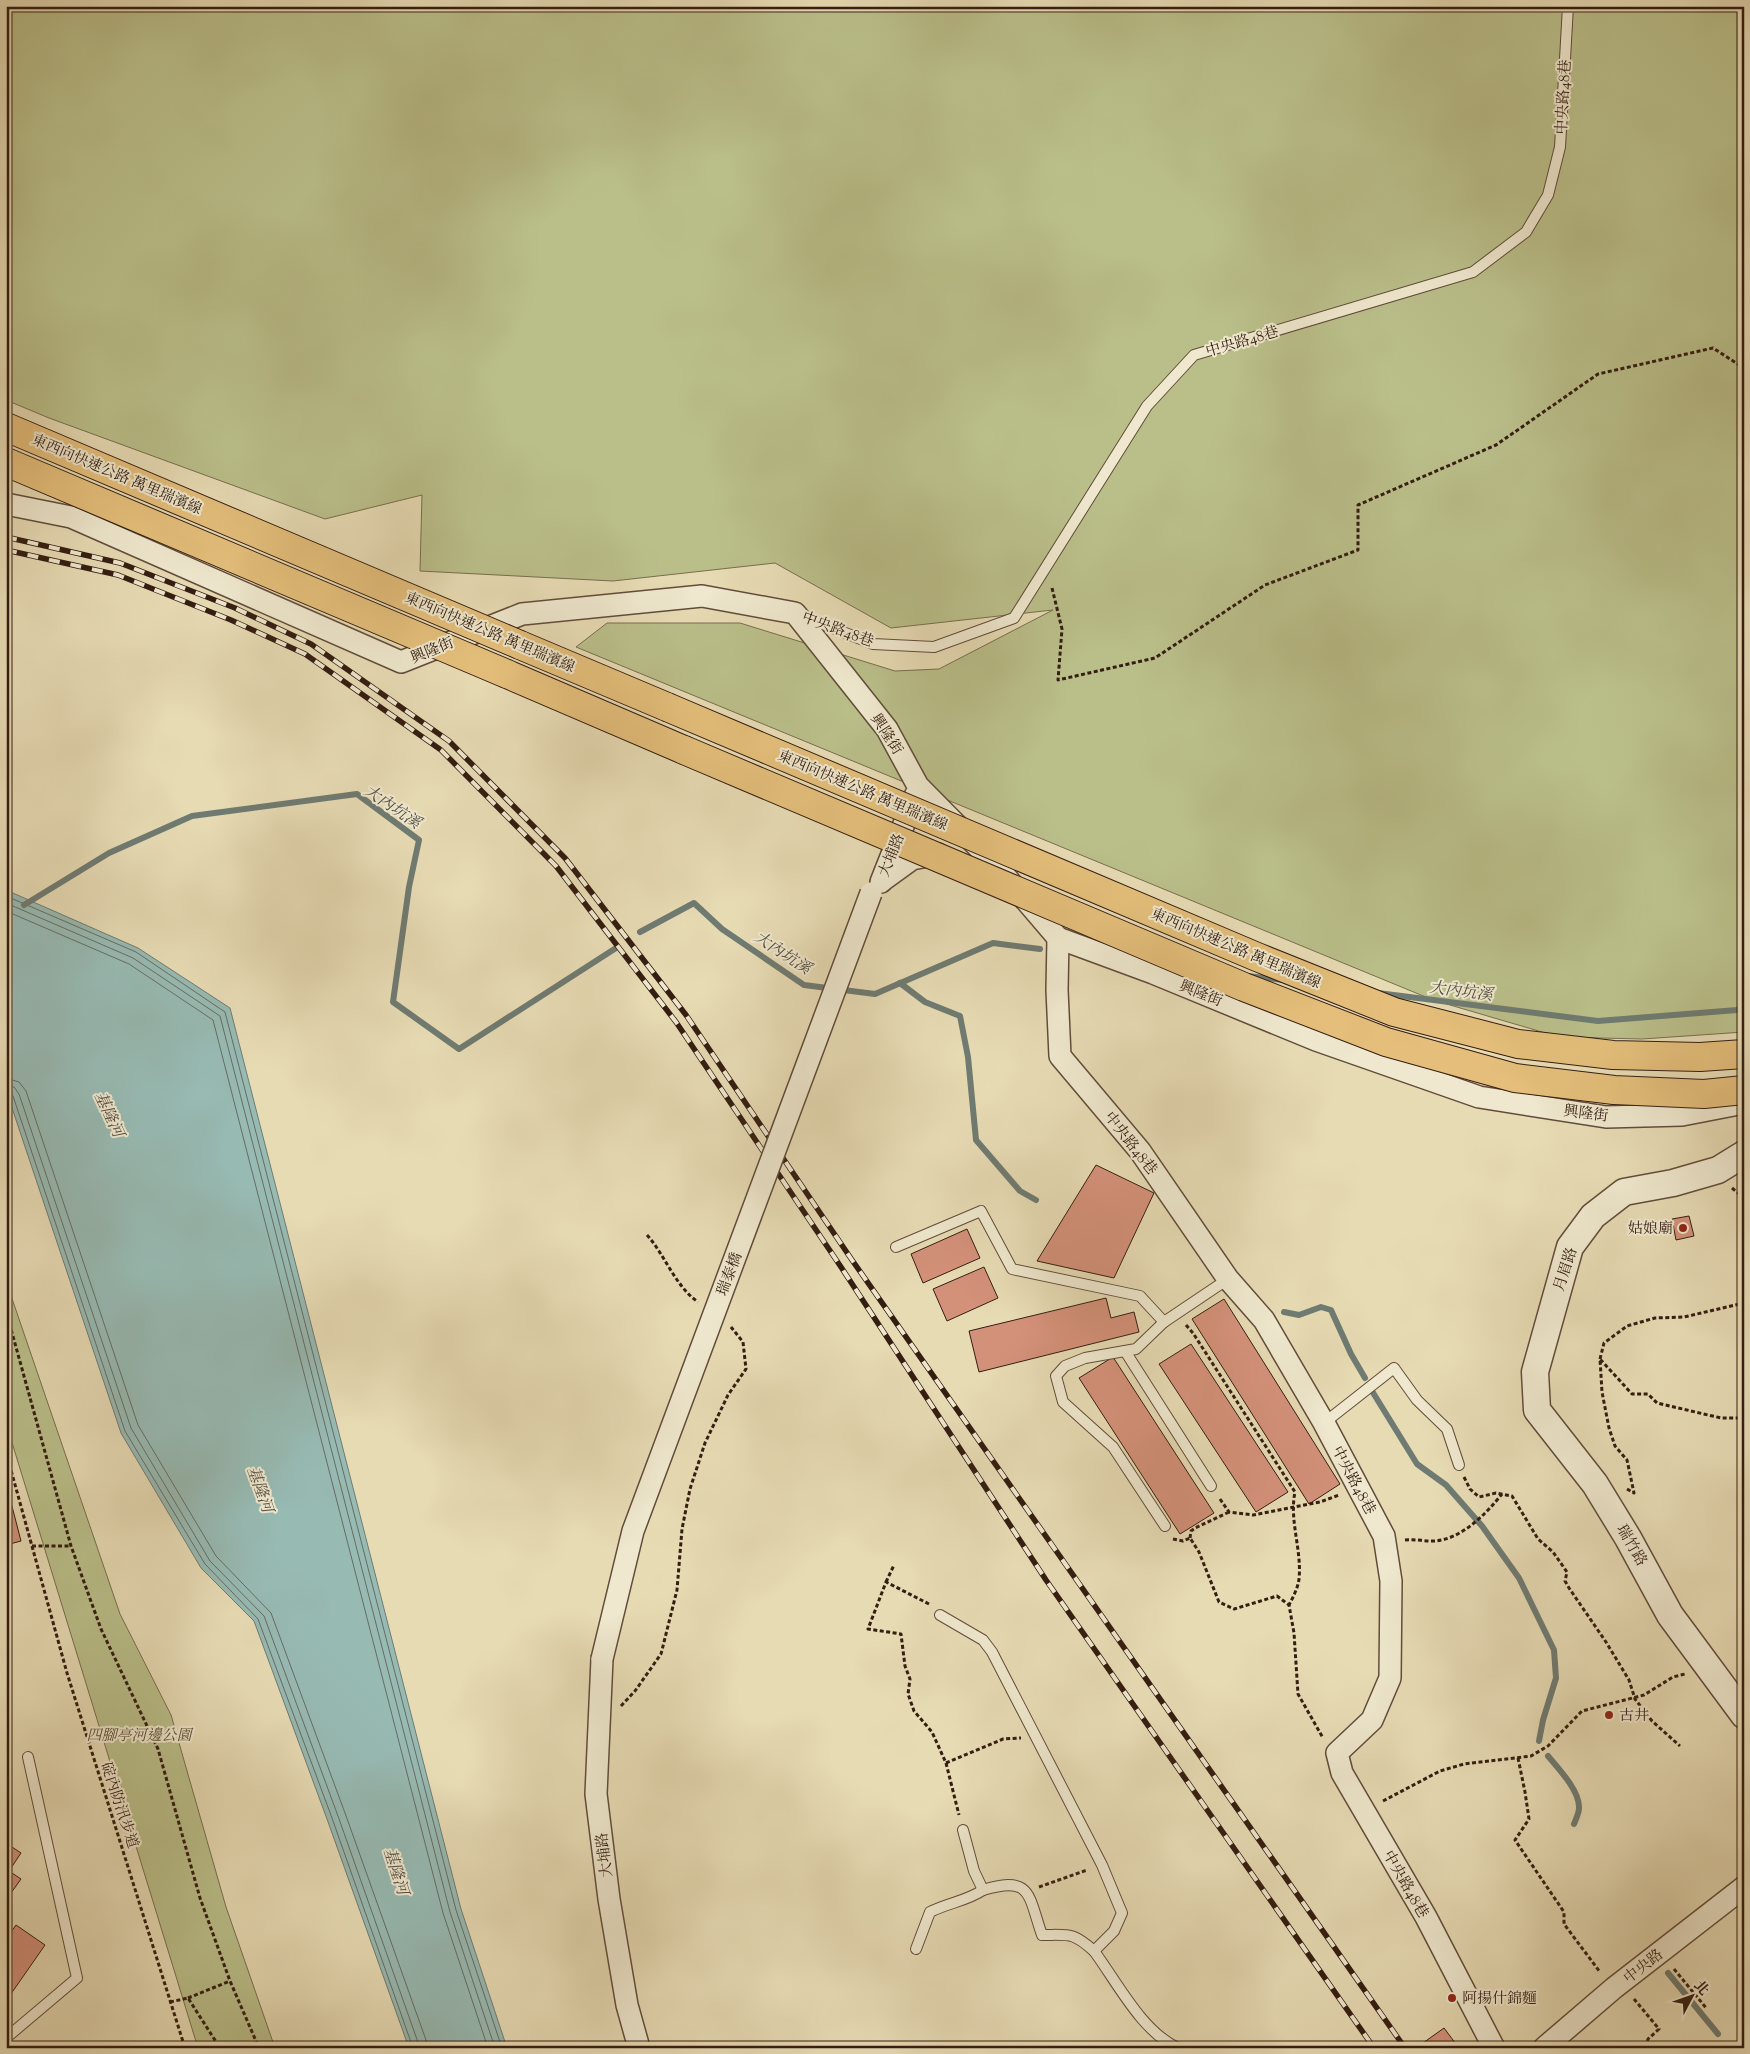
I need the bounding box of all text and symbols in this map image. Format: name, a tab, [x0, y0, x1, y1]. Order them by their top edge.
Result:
street label: 中央路48巷	[1552, 59, 1577, 135]
street label: 中央路48巷	[1203, 322, 1281, 363]
street label: 東西向快速公路 萬里瑞濱線	[28, 430, 205, 521]
street label: 東西向快速公路 萬里瑞濱線	[401, 588, 578, 679]
street label: 中央路48巷	[799, 608, 876, 653]
street label: 興隆街	[408, 633, 457, 670]
street label: 興隆街	[865, 710, 907, 759]
street label: 東西向快速公路 萬里瑞濱線	[774, 746, 951, 837]
water label: 大內坑溪	[359, 781, 426, 837]
street label: 大埔路	[874, 831, 911, 880]
street label: 東西向快速公路 萬里瑞濱線	[1147, 904, 1324, 995]
water label: 大內坑溪	[749, 927, 816, 982]
street label: 興隆街	[1176, 976, 1225, 1013]
water label: 大內坑溪	[1428, 977, 1496, 1008]
water label: 基隆河	[87, 1088, 130, 1144]
street label: 興隆街	[1562, 1101, 1609, 1128]
street label: 中央路48巷	[1098, 1108, 1161, 1180]
place label: 姑娘廟	[1628, 1219, 1673, 1240]
marker: 姑娘廟	[1677, 1222, 1689, 1234]
street label: 月眉路	[1549, 1245, 1583, 1294]
street label: 瑞泰橋	[713, 1250, 748, 1299]
street label: 中央路48巷	[1326, 1443, 1380, 1519]
water label: 基隆河	[240, 1463, 279, 1519]
street label: 瑞竹路	[1610, 1521, 1651, 1570]
place label: 古井	[1619, 1706, 1649, 1727]
marker: 古井	[1603, 1709, 1615, 1721]
park label: 四腳亭河邊公園	[86, 1726, 193, 1747]
street label: 碇內防汛步道	[95, 1759, 142, 1852]
street label: 大埔路	[592, 1831, 619, 1878]
water label: 基隆河	[376, 1845, 414, 1901]
street label: 中央路48巷	[1377, 1847, 1433, 1923]
street label: 中央路	[1620, 1945, 1668, 1989]
north arrow	[1668, 1972, 1718, 2022]
text: 北	[1688, 1977, 1712, 2001]
place label: 阿揚什錦麵	[1462, 1989, 1537, 2010]
marker: 阿揚什錦麵	[1446, 1992, 1458, 2004]

